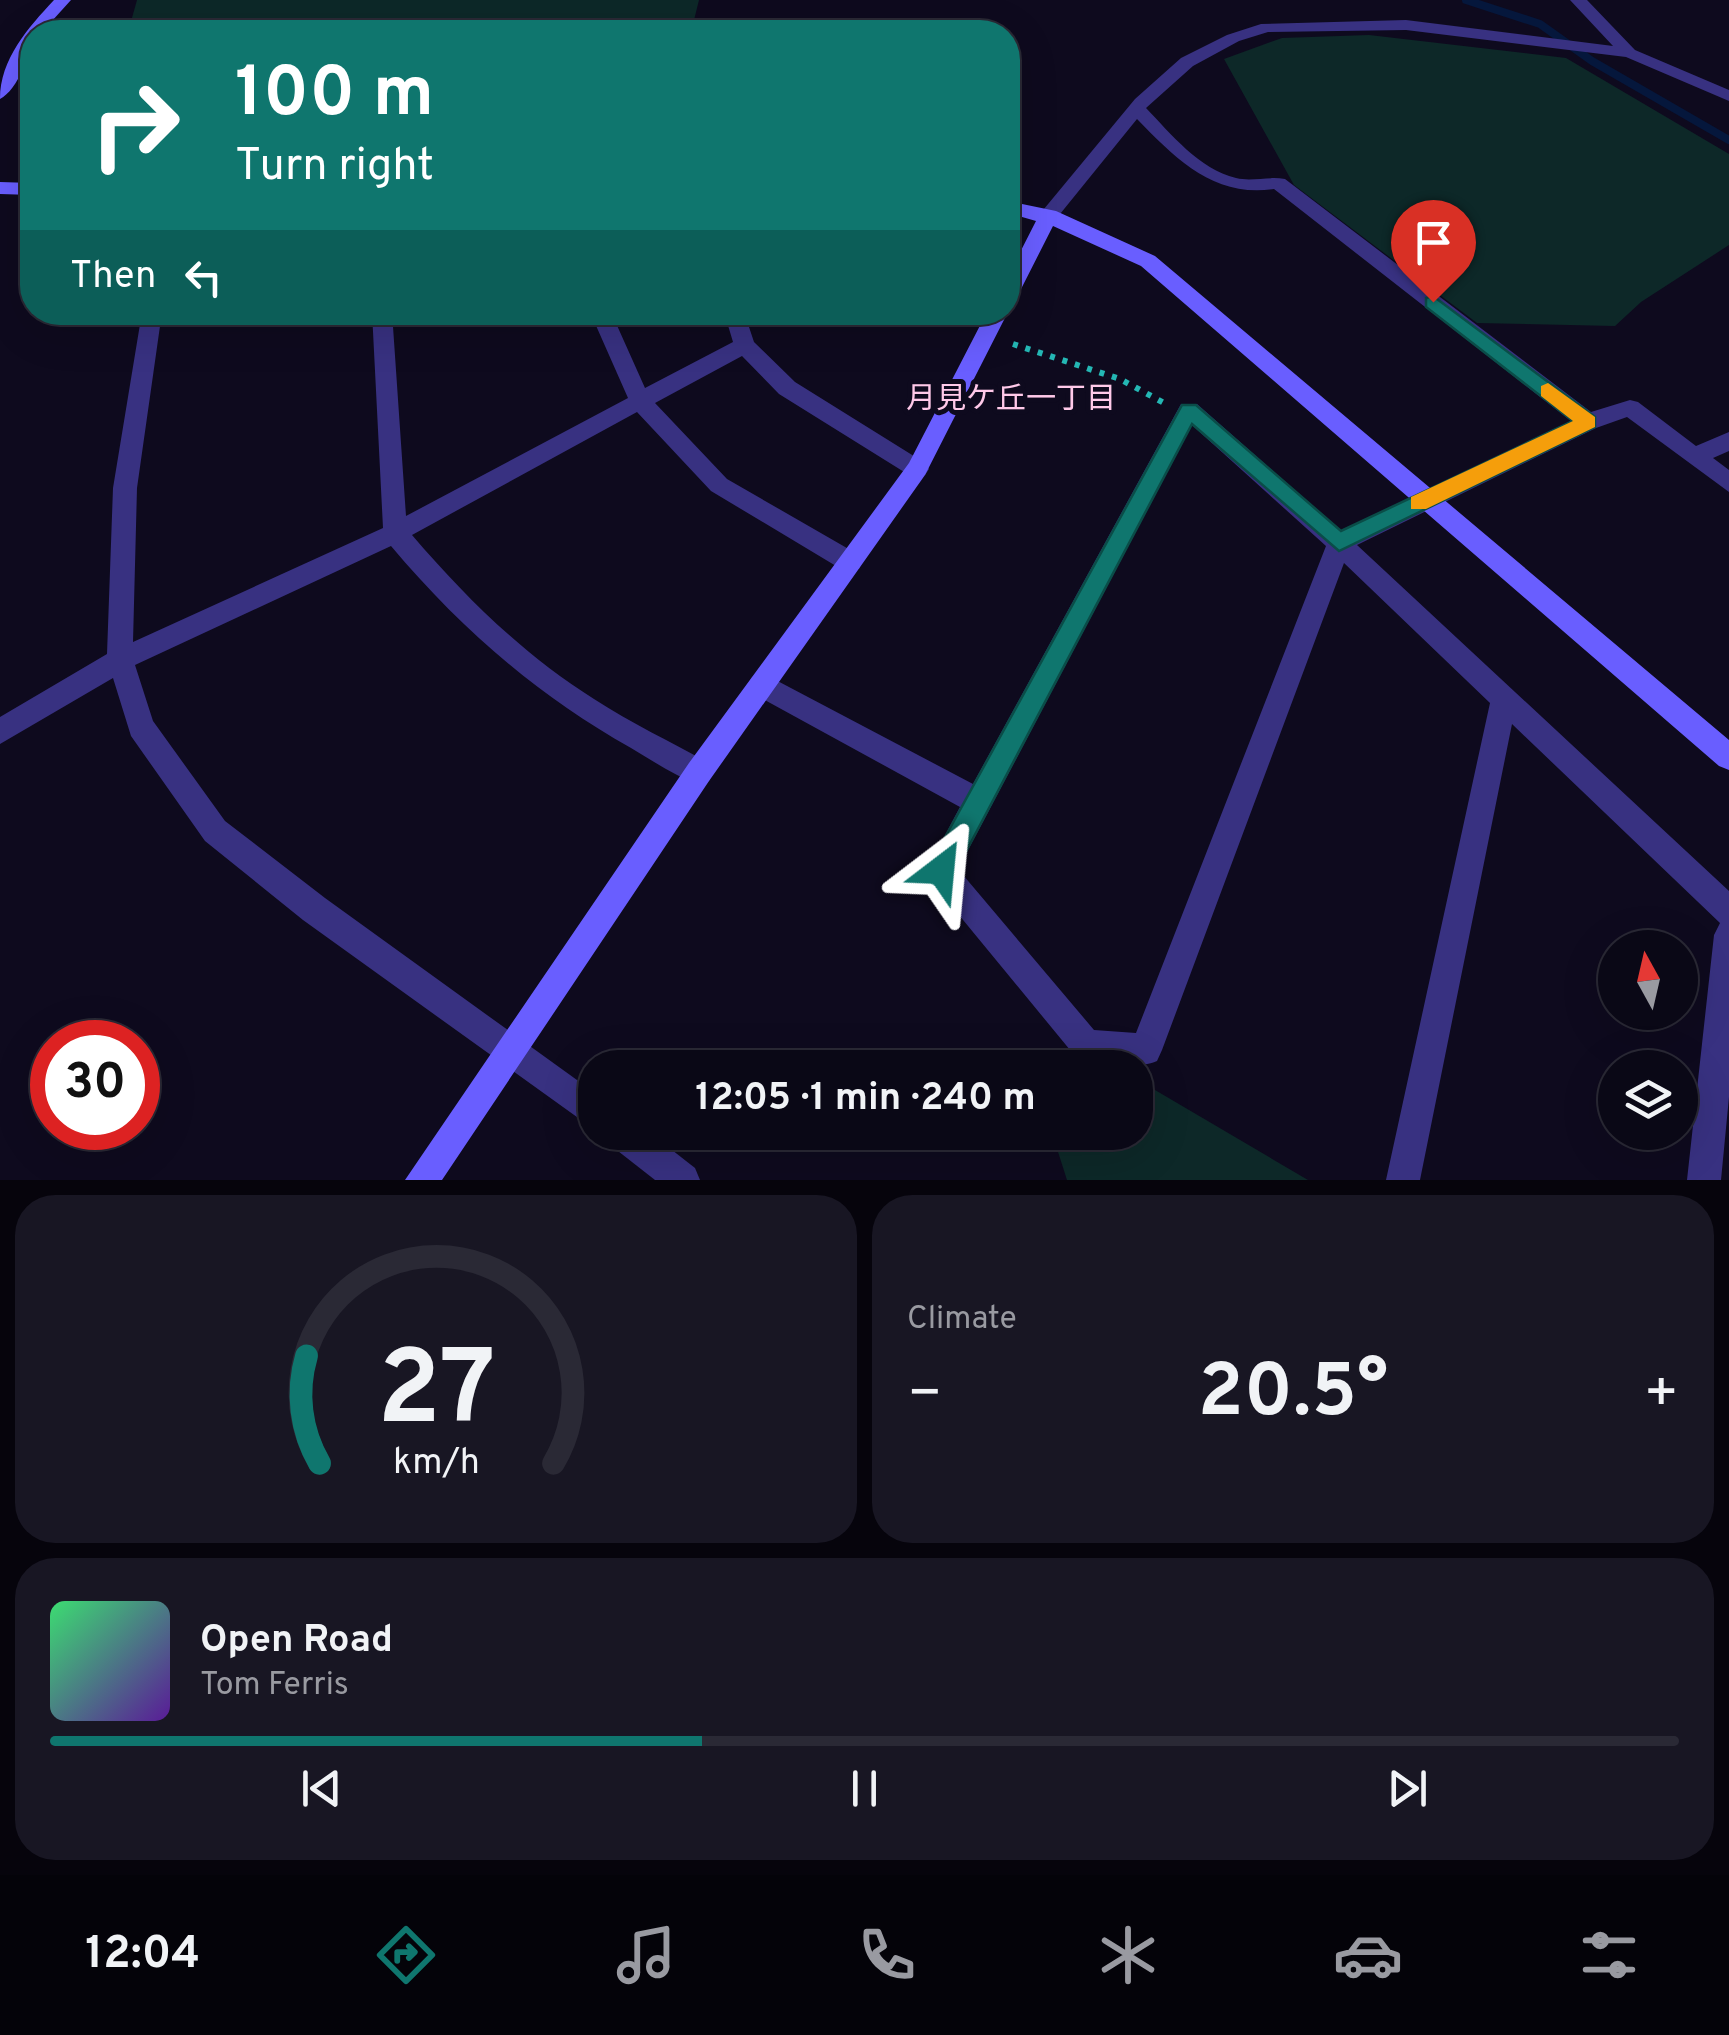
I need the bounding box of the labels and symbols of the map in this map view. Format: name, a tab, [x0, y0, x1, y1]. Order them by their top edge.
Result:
pin	[1391, 200, 1476, 303]
district label: 月見ケ丘一丁目	[906, 382, 1116, 419]
position arrow	[889, 818, 993, 922]
north arrow	[1598, 930, 1698, 1030]
speed limit sign: 30	[30, 1020, 160, 1150]

